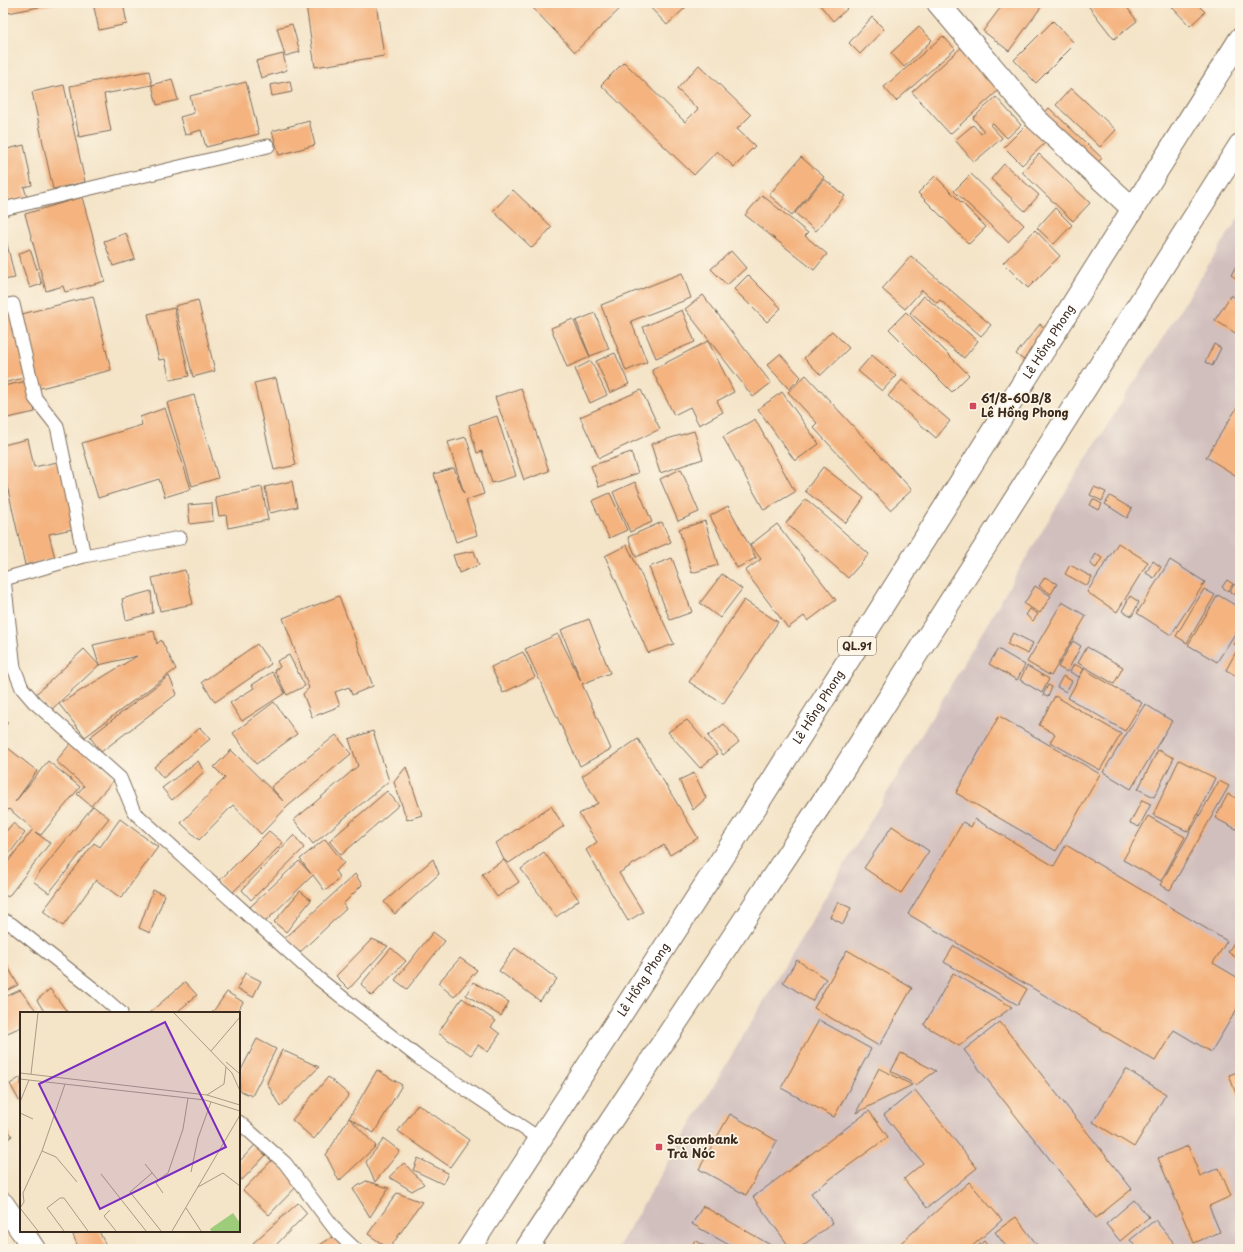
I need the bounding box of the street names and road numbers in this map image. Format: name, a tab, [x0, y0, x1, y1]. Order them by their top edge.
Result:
street label: Lê Hồng Phong	[1018, 300, 1079, 382]
road number: QL.91	[838, 637, 876, 655]
street label: Lê Hồng Phong	[788, 666, 848, 747]
street label: Lê Hồng Phong	[612, 939, 673, 1020]

